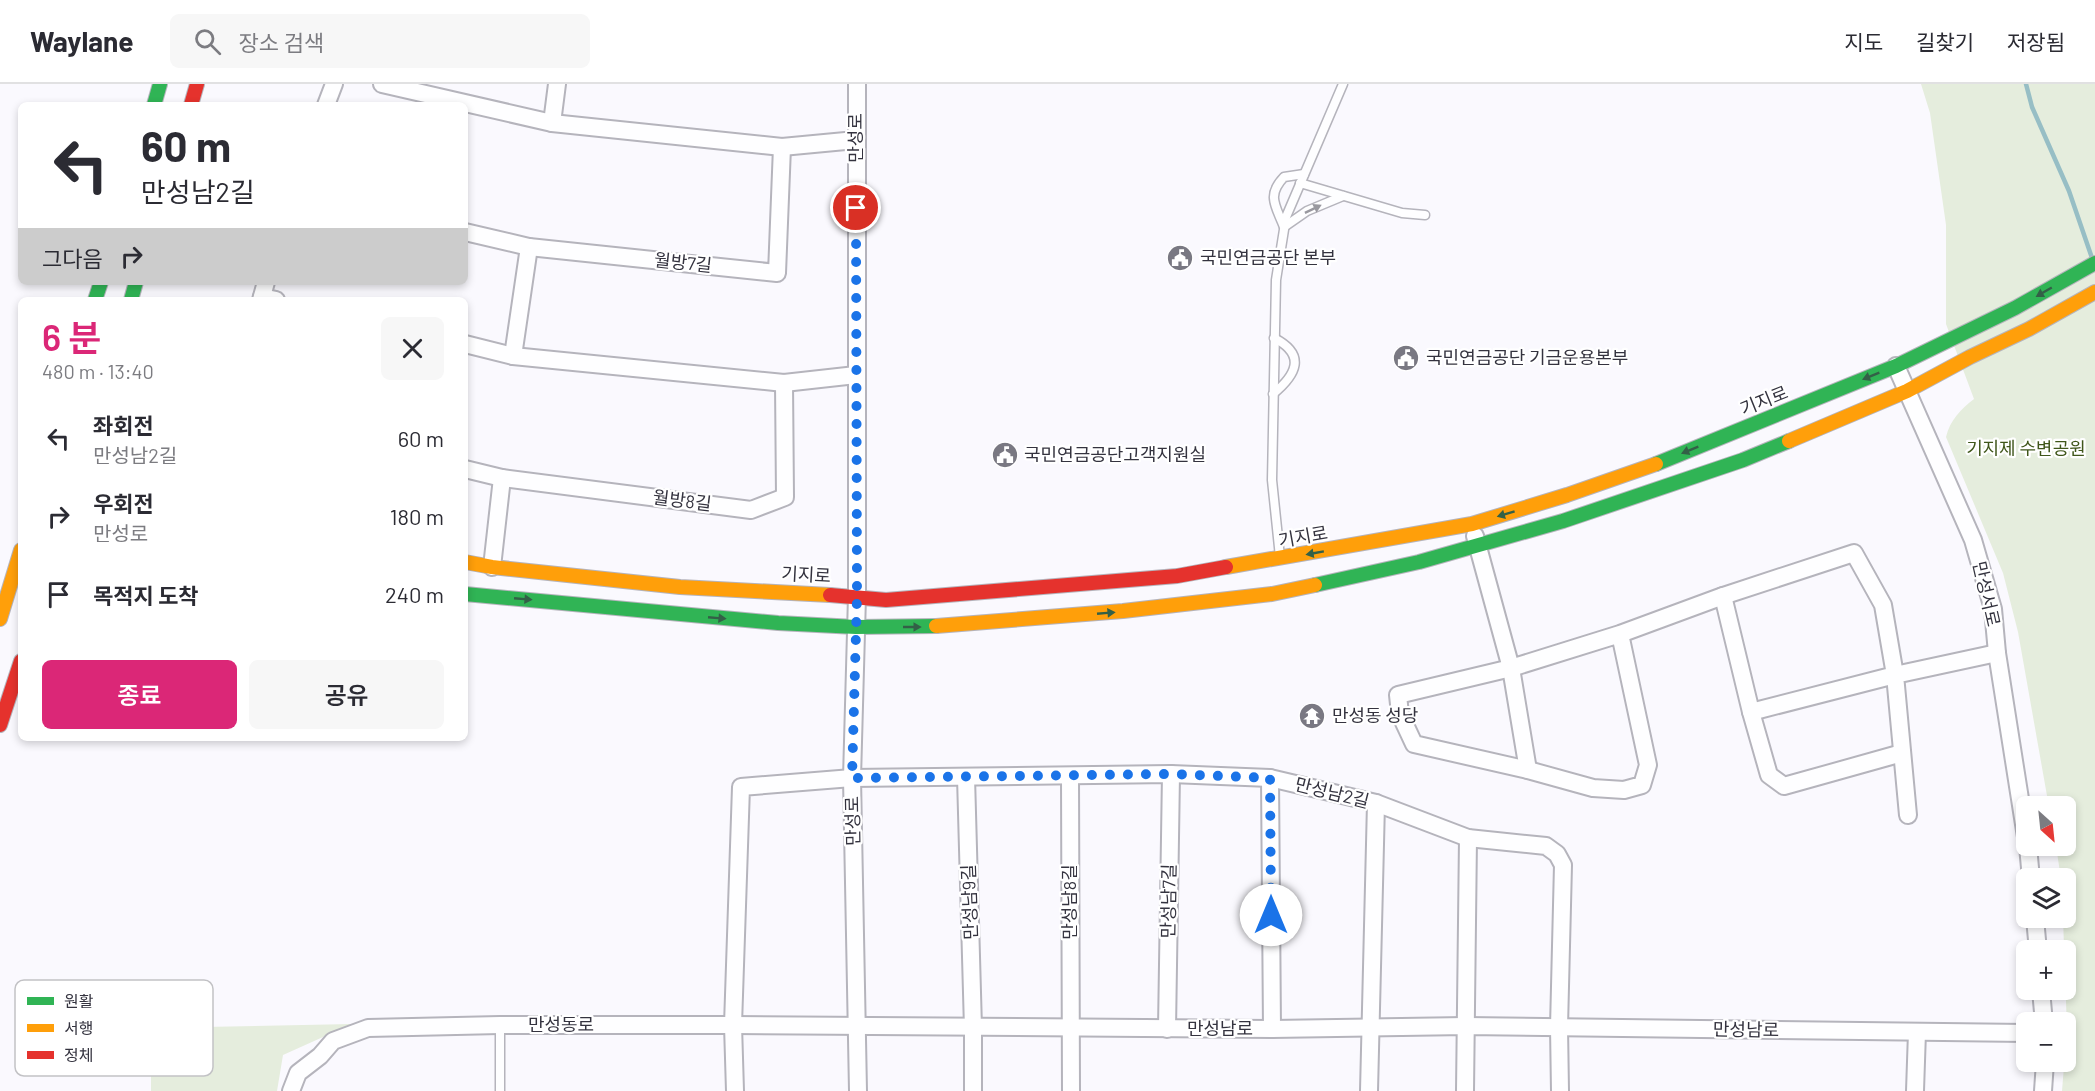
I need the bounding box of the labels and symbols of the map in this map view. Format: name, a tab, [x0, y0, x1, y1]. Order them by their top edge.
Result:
street label: 만성로	[844, 113, 866, 163]
pin	[830, 182, 881, 233]
one-way arrow	[1304, 205, 1321, 214]
public building icon: 국민연금공단 본부	[1165, 243, 1195, 273]
place label: 국민연금공단 본부	[1200, 246, 1336, 268]
street label: 월방7길	[653, 248, 713, 276]
one-way arrow	[2035, 287, 2052, 297]
public building icon: 국민연금공단 기금운용본부	[1391, 343, 1421, 373]
place label: 국민연금공단 기금운용본부	[1426, 346, 1628, 368]
one-way arrow	[1862, 372, 1880, 381]
street label: 기지로	[1736, 381, 1791, 420]
park label: 기지제 수변공원	[1966, 437, 2086, 459]
public building icon: 국민연금공단고객지원실	[990, 440, 1020, 470]
place label: 국민연금공단고객지원실	[1024, 443, 1206, 465]
one-way arrow	[1681, 445, 1699, 455]
street label: 월방8길	[651, 485, 713, 515]
one-way arrow	[1497, 510, 1515, 519]
street label: 기지로	[1276, 521, 1329, 551]
one-way arrow	[1306, 548, 1325, 557]
street label: 만성서로	[1969, 559, 2005, 629]
street label: 기지로	[781, 562, 831, 586]
one-way arrow	[514, 594, 533, 604]
one-way arrow	[1097, 608, 1116, 617]
one-way arrow	[708, 613, 727, 623]
one-way arrow	[903, 622, 922, 632]
temple icon: 만성동 성당	[1297, 701, 1327, 731]
place label: 만성동 성당	[1332, 704, 1418, 726]
street label: 만성남2길	[1293, 772, 1372, 812]
street label: 만성로	[841, 796, 863, 846]
north arrow	[2016, 796, 2076, 856]
street label: 만성남7길	[1156, 863, 1180, 939]
street label: 만성남9길	[957, 864, 981, 940]
street label: 만성남8길	[1058, 864, 1080, 940]
position arrow	[1239, 883, 1303, 947]
legend	[15, 980, 213, 1076]
text: 원활	[64, 991, 94, 1010]
street label: 만성동로	[528, 1013, 594, 1035]
street label: 만성남로	[1187, 1017, 1253, 1039]
street label: 만성남로	[1713, 1017, 1779, 1041]
text: 서행	[64, 1018, 93, 1037]
text: 정체	[64, 1045, 93, 1064]

